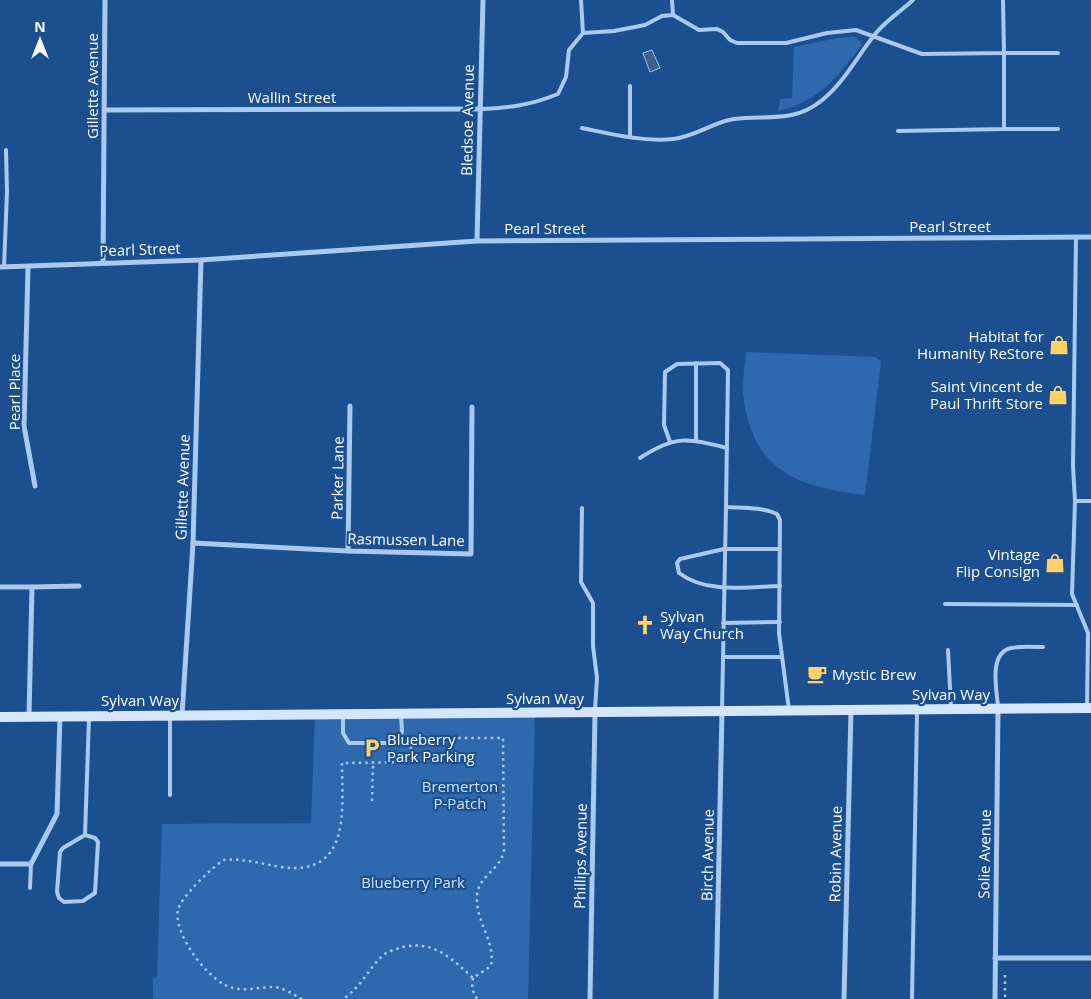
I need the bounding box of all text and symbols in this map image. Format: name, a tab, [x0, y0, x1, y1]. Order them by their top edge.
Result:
north arrow	[15, 15, 65, 65]
text: N	[34, 17, 46, 36]
street label: Gillette Avenue	[82, 33, 102, 139]
street label: Bledsoe Avenue	[456, 64, 478, 176]
street label: Wallin Street	[248, 87, 336, 107]
street label: Pearl Street	[909, 216, 991, 236]
street label: Pearl Street	[504, 218, 586, 238]
street label: Pearl Street	[99, 238, 181, 260]
place label: Habitat for Humanity ReStore	[917, 326, 1044, 363]
shop icon: Habitat for Humanity ReStore	[1048, 334, 1070, 356]
street label: Pearl Place	[4, 354, 24, 430]
place label: Saint Vincent de Paul Thrift Store	[930, 376, 1043, 413]
shop icon: Saint Vincent de Paul Thrift Store	[1047, 384, 1069, 406]
street label: Gillette Avenue	[170, 434, 194, 540]
street label: Parker Lane	[326, 436, 348, 520]
street label: Rasmussen Lane	[347, 528, 465, 550]
place label: Vintage Flip Consign	[956, 544, 1040, 581]
shop icon: Vintage Flip Consign	[1044, 552, 1066, 574]
place label: Sylvan Way Church	[660, 606, 744, 643]
church icon: Sylvan Way Church	[634, 614, 656, 636]
cafe icon: Mystic Brew	[806, 663, 828, 685]
place label: Mystic Brew	[832, 664, 917, 684]
street label: Sylvan Way	[912, 684, 991, 704]
street label: Sylvan Way	[506, 688, 585, 708]
street label: Sylvan Way	[101, 690, 180, 710]
place label: Blueberry Park Parking	[387, 729, 475, 766]
parking icon: Blueberry Park Parking	[361, 737, 383, 759]
park label: Bremerton P-Patch	[422, 776, 498, 813]
street label: Phillips Avenue	[569, 803, 591, 909]
street label: Robin Avenue	[824, 806, 846, 902]
street label: Birch Avenue	[696, 809, 718, 901]
street label: Solie Avenue	[973, 809, 995, 899]
park label: Blueberry Park	[361, 872, 465, 892]

